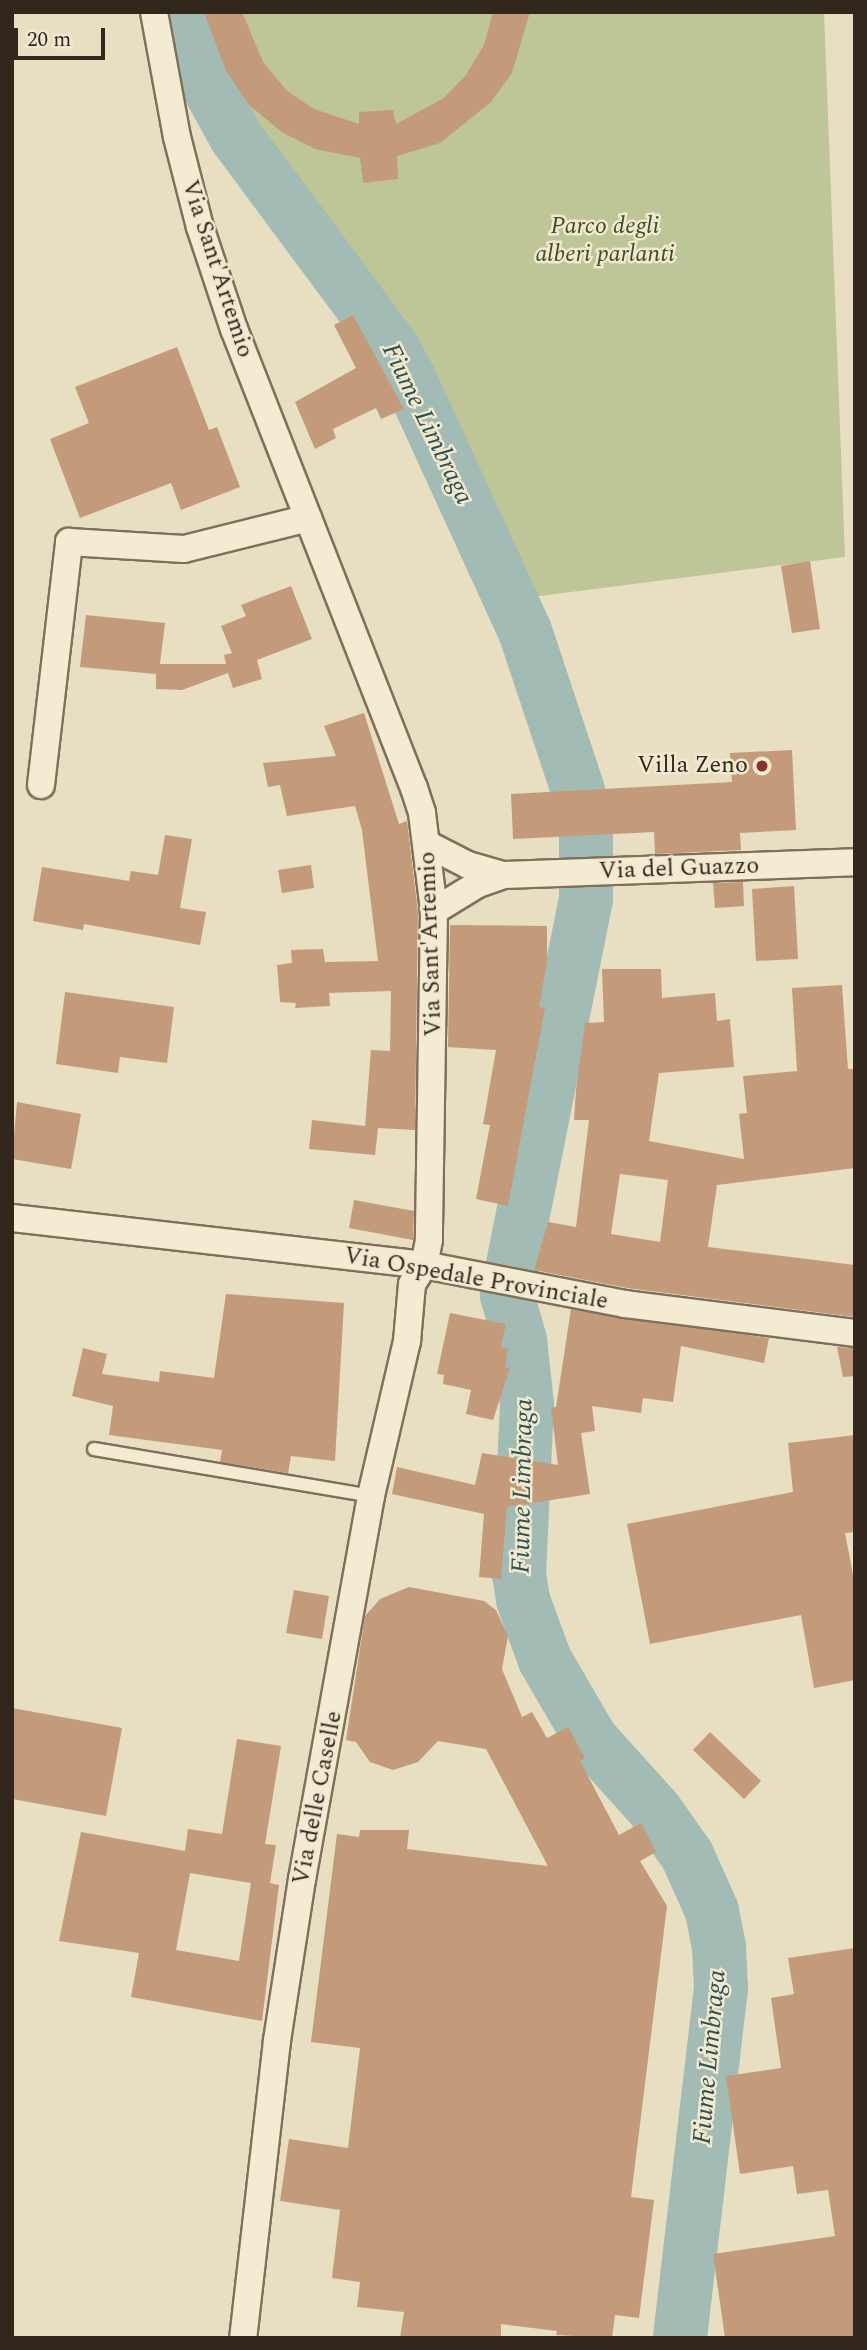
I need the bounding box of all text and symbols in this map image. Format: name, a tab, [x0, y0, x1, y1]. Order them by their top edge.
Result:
scale bar	[18, 14, 108, 58]
text: 20 m	[27, 24, 71, 56]
street label: Via Sant'Artemio	[175, 177, 259, 361]
park label: Parco degli alberi parlanti	[535, 213, 675, 269]
water label: Fiume Limbraga	[375, 338, 479, 510]
place label: Villa Zeno	[637, 752, 748, 780]
marker: Villa Zeno	[754, 758, 770, 774]
street label: Via Sant'Artemio	[413, 851, 449, 1037]
street label: Via del Guazzo	[598, 852, 760, 886]
street label: Via Ospedale Provinciale	[342, 1242, 610, 1316]
water label: Fiume Limbraga	[506, 1398, 540, 1574]
street label: Via delle Caselle	[287, 1709, 349, 1887]
water label: Fiume Limbraga	[687, 1968, 733, 2146]

